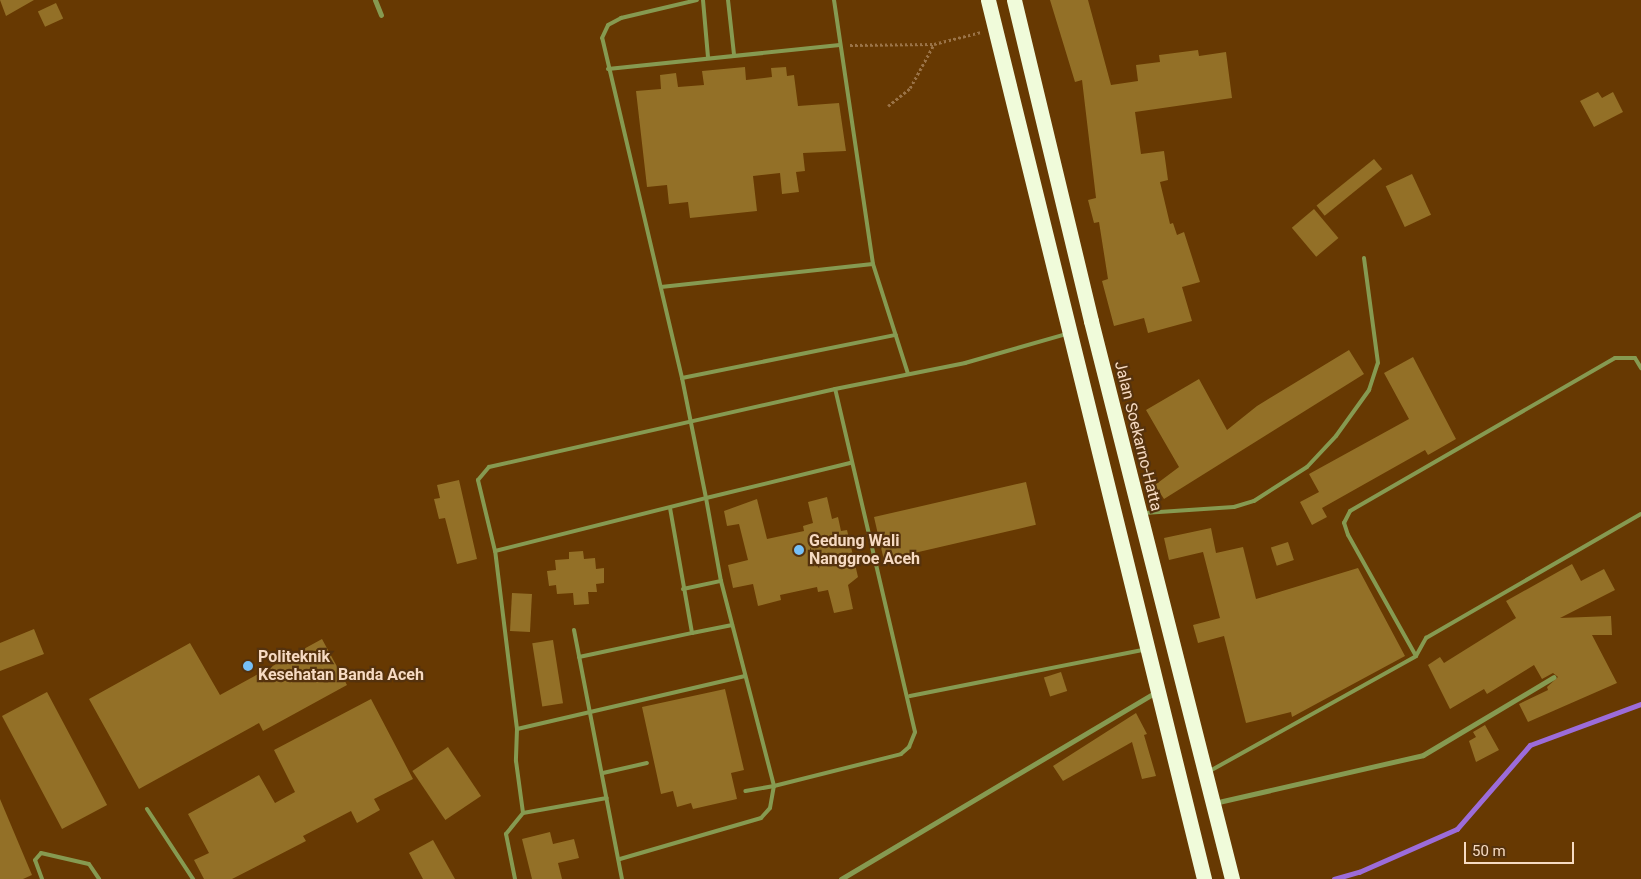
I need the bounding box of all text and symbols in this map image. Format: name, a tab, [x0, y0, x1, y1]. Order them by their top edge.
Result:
street label: Jalan Soekarno-Hatta	[1110, 359, 1166, 513]
place label: Gedung Wali Nanggroe Aceh	[809, 531, 920, 569]
marker: Gedung Wali Nanggroe Aceh	[793, 544, 805, 556]
place label: Politeknik Kesehatan Banda Aceh	[258, 647, 424, 685]
marker: Politeknik Kesehatan Banda Aceh	[242, 660, 254, 672]
scale bar	[1466, 832, 1576, 864]
text: 50 m	[1472, 842, 1506, 860]

